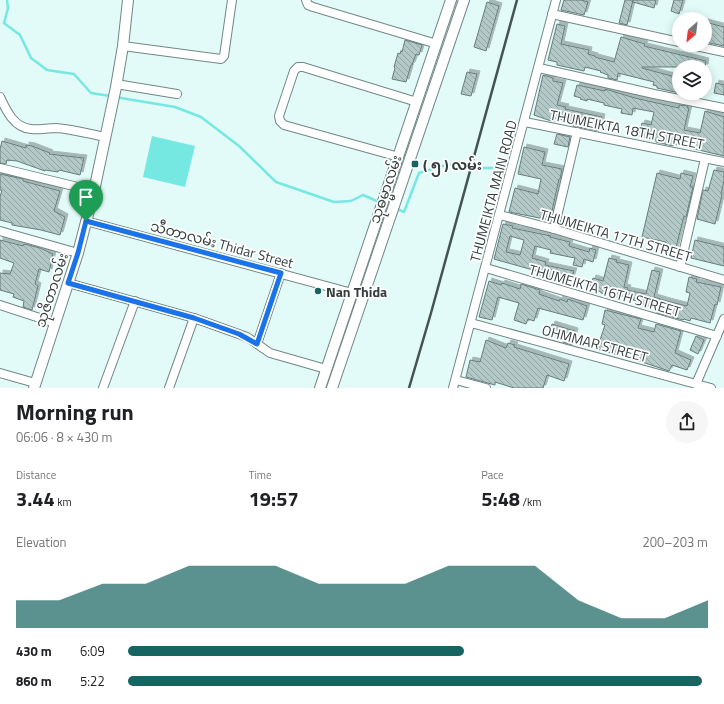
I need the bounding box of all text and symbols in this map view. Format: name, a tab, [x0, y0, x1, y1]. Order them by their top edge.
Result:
north arrow	[672, 12, 712, 52]
map controls	[672, 12, 712, 100]
button: layers	[672, 60, 712, 100]
street label: THUMEIKTA 18TH STREET	[548, 104, 707, 154]
street label: THUMEIKTA MAIN ROAD	[464, 118, 522, 264]
street label: သုဓမ္မာလမ်း	[363, 152, 409, 227]
place label: ( ၅ ) လမ်း	[423, 154, 482, 177]
marker: ( ၅ ) လမ်း	[410, 159, 420, 169]
pin	[69, 180, 103, 221]
icon: arrive	[75, 186, 97, 208]
street label: THUMEIKTA 17TH STREET	[538, 203, 695, 267]
street label: သီတာလမ်း Thidar Street	[148, 215, 296, 273]
street label: သုဇိတာလမ်း	[29, 250, 75, 331]
street label: THUMEIKTA 16TH STREET	[527, 258, 684, 322]
place label: Nan Thida	[326, 281, 387, 302]
marker: Nan Thida	[313, 286, 323, 296]
street label: OHMMAR STREET	[540, 319, 651, 367]
text: Morning run	[16, 395, 134, 429]
button: share	[666, 401, 708, 443]
text: 06:06 · 8 × 430 m	[16, 427, 112, 447]
text: Distance	[16, 467, 56, 483]
text: Time	[249, 467, 272, 483]
text: Pace	[481, 467, 504, 483]
text: 3.44	[16, 483, 55, 514]
text: 19:57	[249, 483, 299, 514]
text: 5:48	[481, 483, 520, 514]
text: km	[55, 494, 72, 510]
text: /km	[520, 494, 541, 510]
text: Elevation	[16, 532, 67, 552]
text: 200–203 m	[642, 532, 708, 552]
text: 430 m	[16, 641, 52, 661]
text: 6:09	[80, 641, 105, 661]
text: 860 m	[16, 671, 52, 691]
text: 5:22	[80, 671, 105, 691]

